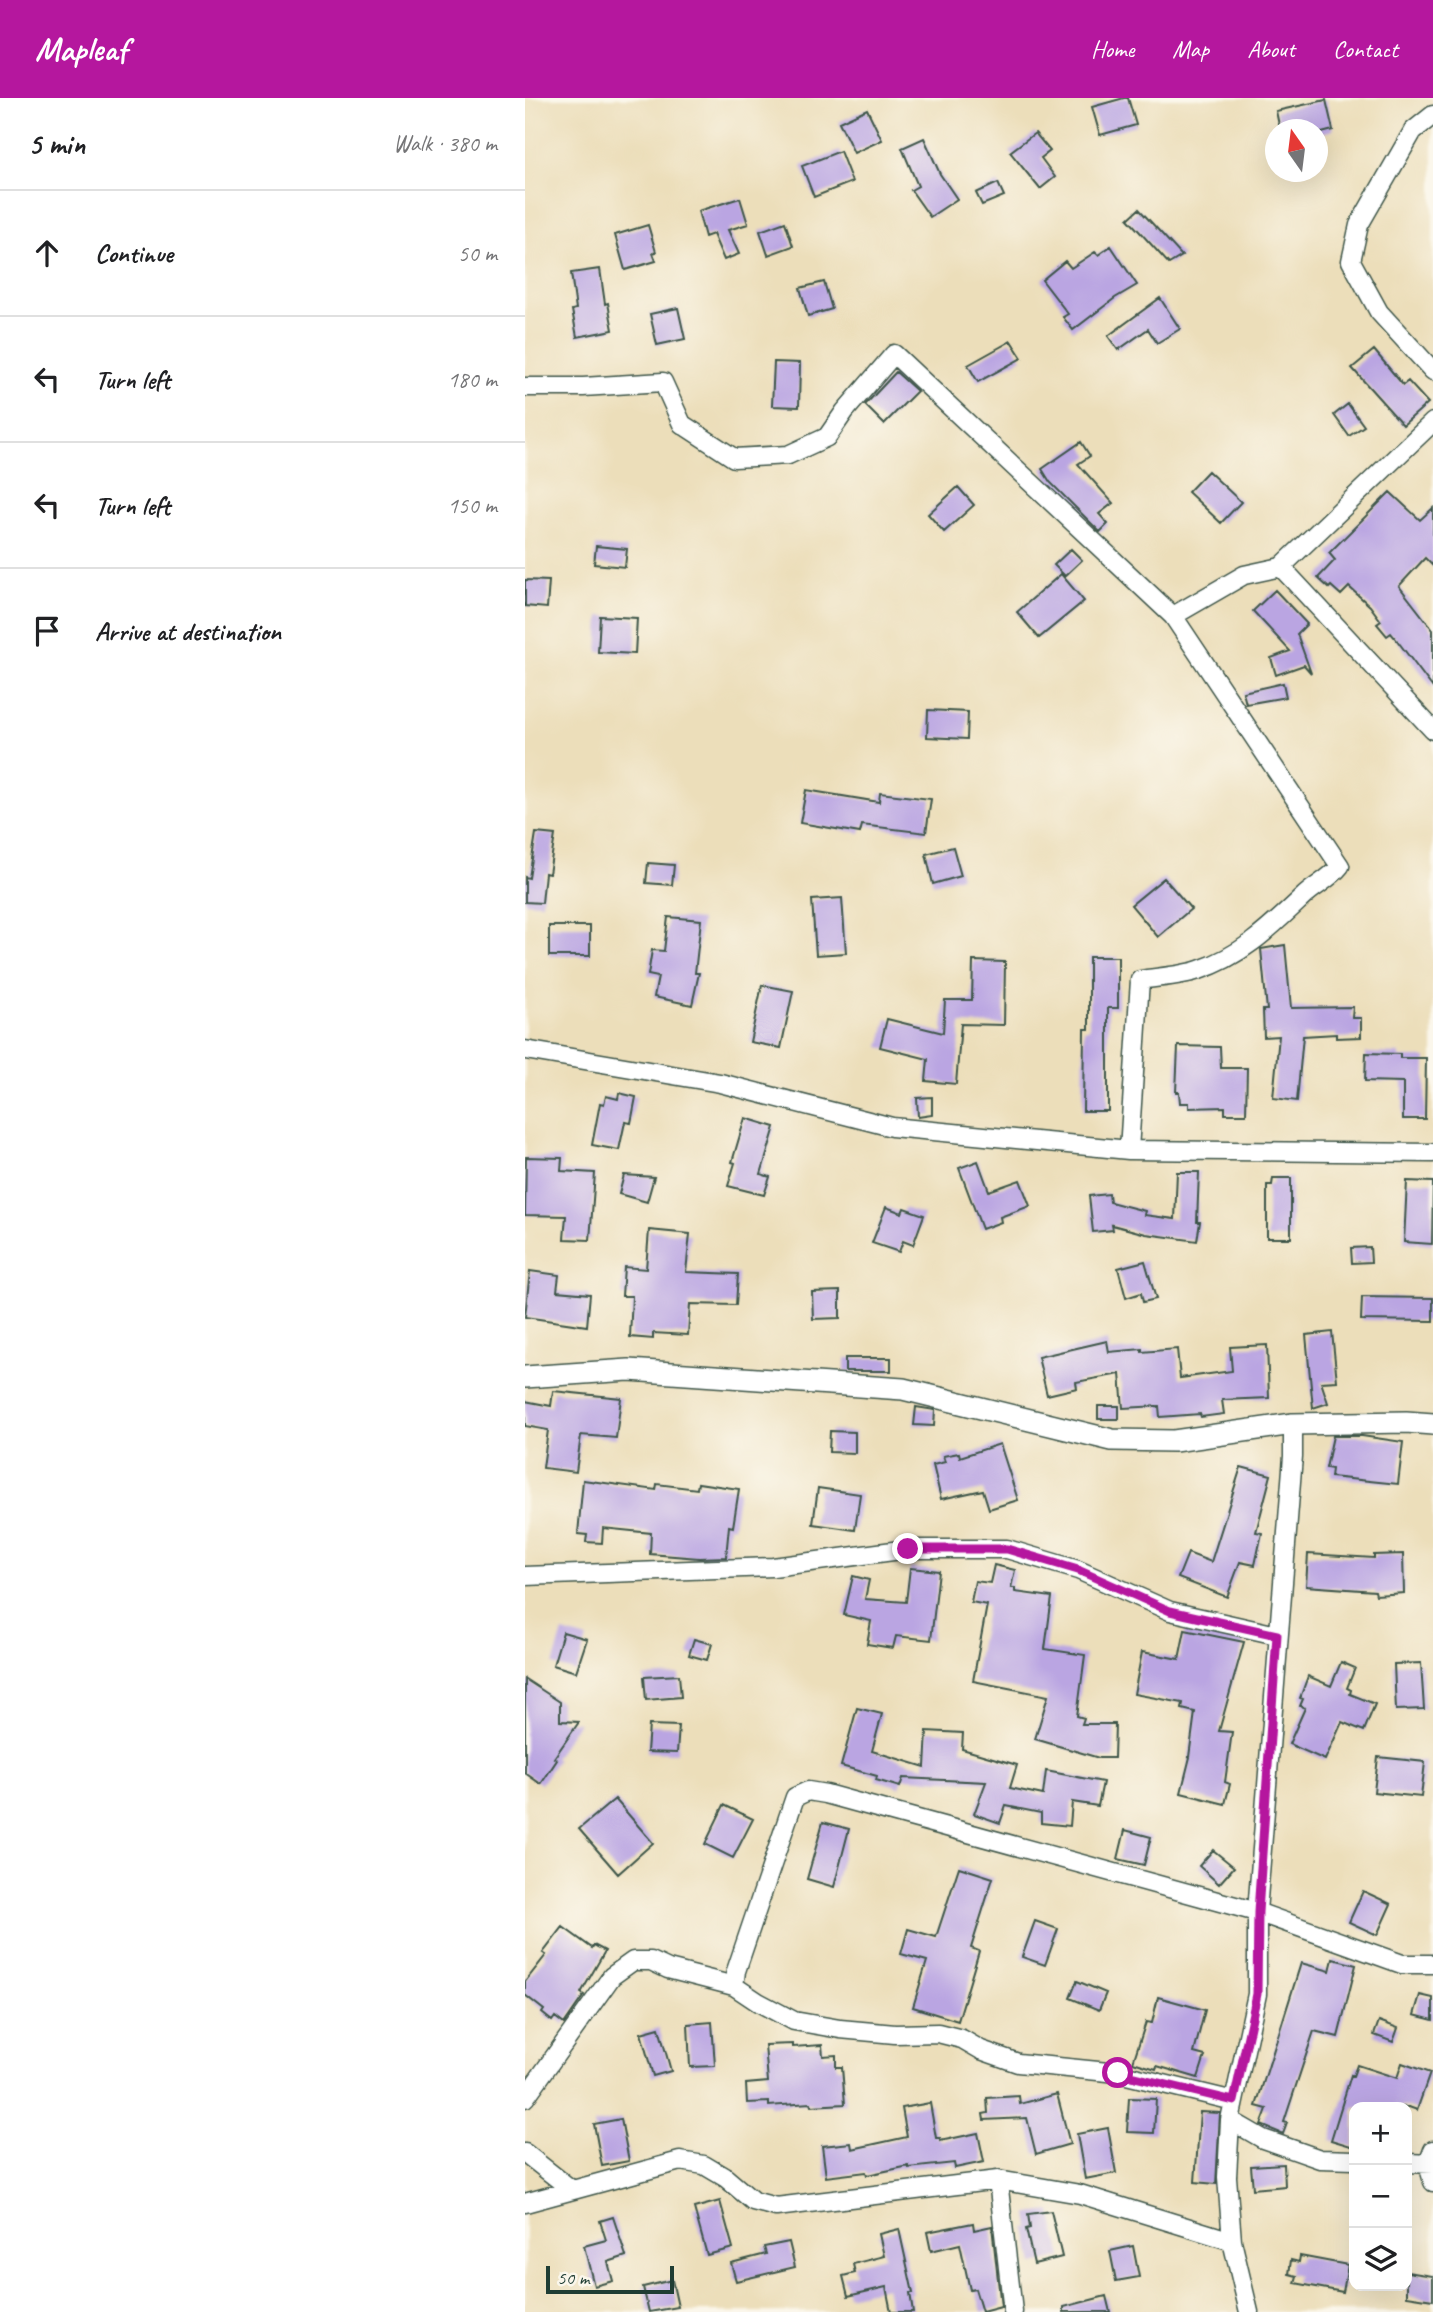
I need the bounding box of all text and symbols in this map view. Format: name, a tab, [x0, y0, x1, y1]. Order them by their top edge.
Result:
text: Mapleaf	[35, 28, 127, 70]
text: Home	[1091, 34, 1134, 64]
text: Map	[1172, 34, 1209, 64]
text: About	[1247, 34, 1295, 64]
text: Contact	[1333, 34, 1398, 64]
north arrow	[1265, 119, 1328, 182]
text: 5 min	[28, 125, 85, 163]
text: Walk · 380 m	[393, 129, 497, 158]
icon: ahead	[28, 234, 66, 272]
text: Continue	[95, 237, 173, 270]
text: 50 m	[458, 239, 497, 268]
icon: left	[28, 360, 66, 398]
text: Turn left	[95, 363, 170, 396]
text: 180 m	[448, 365, 497, 394]
icon: left	[28, 486, 66, 524]
text: Turn left	[95, 489, 170, 522]
text: 150 m	[448, 491, 497, 520]
icon: arrive	[28, 612, 66, 650]
text: Arrive at destination	[95, 615, 281, 648]
route end	[892, 1533, 923, 1564]
route start	[1102, 2057, 1133, 2088]
map controls	[1349, 2102, 1412, 2291]
button: +	[1349, 2102, 1412, 2165]
button: −	[1349, 2165, 1412, 2228]
button: layers	[1349, 2228, 1412, 2291]
scale bar	[546, 2263, 674, 2295]
text: 50 m	[557, 2266, 589, 2290]

